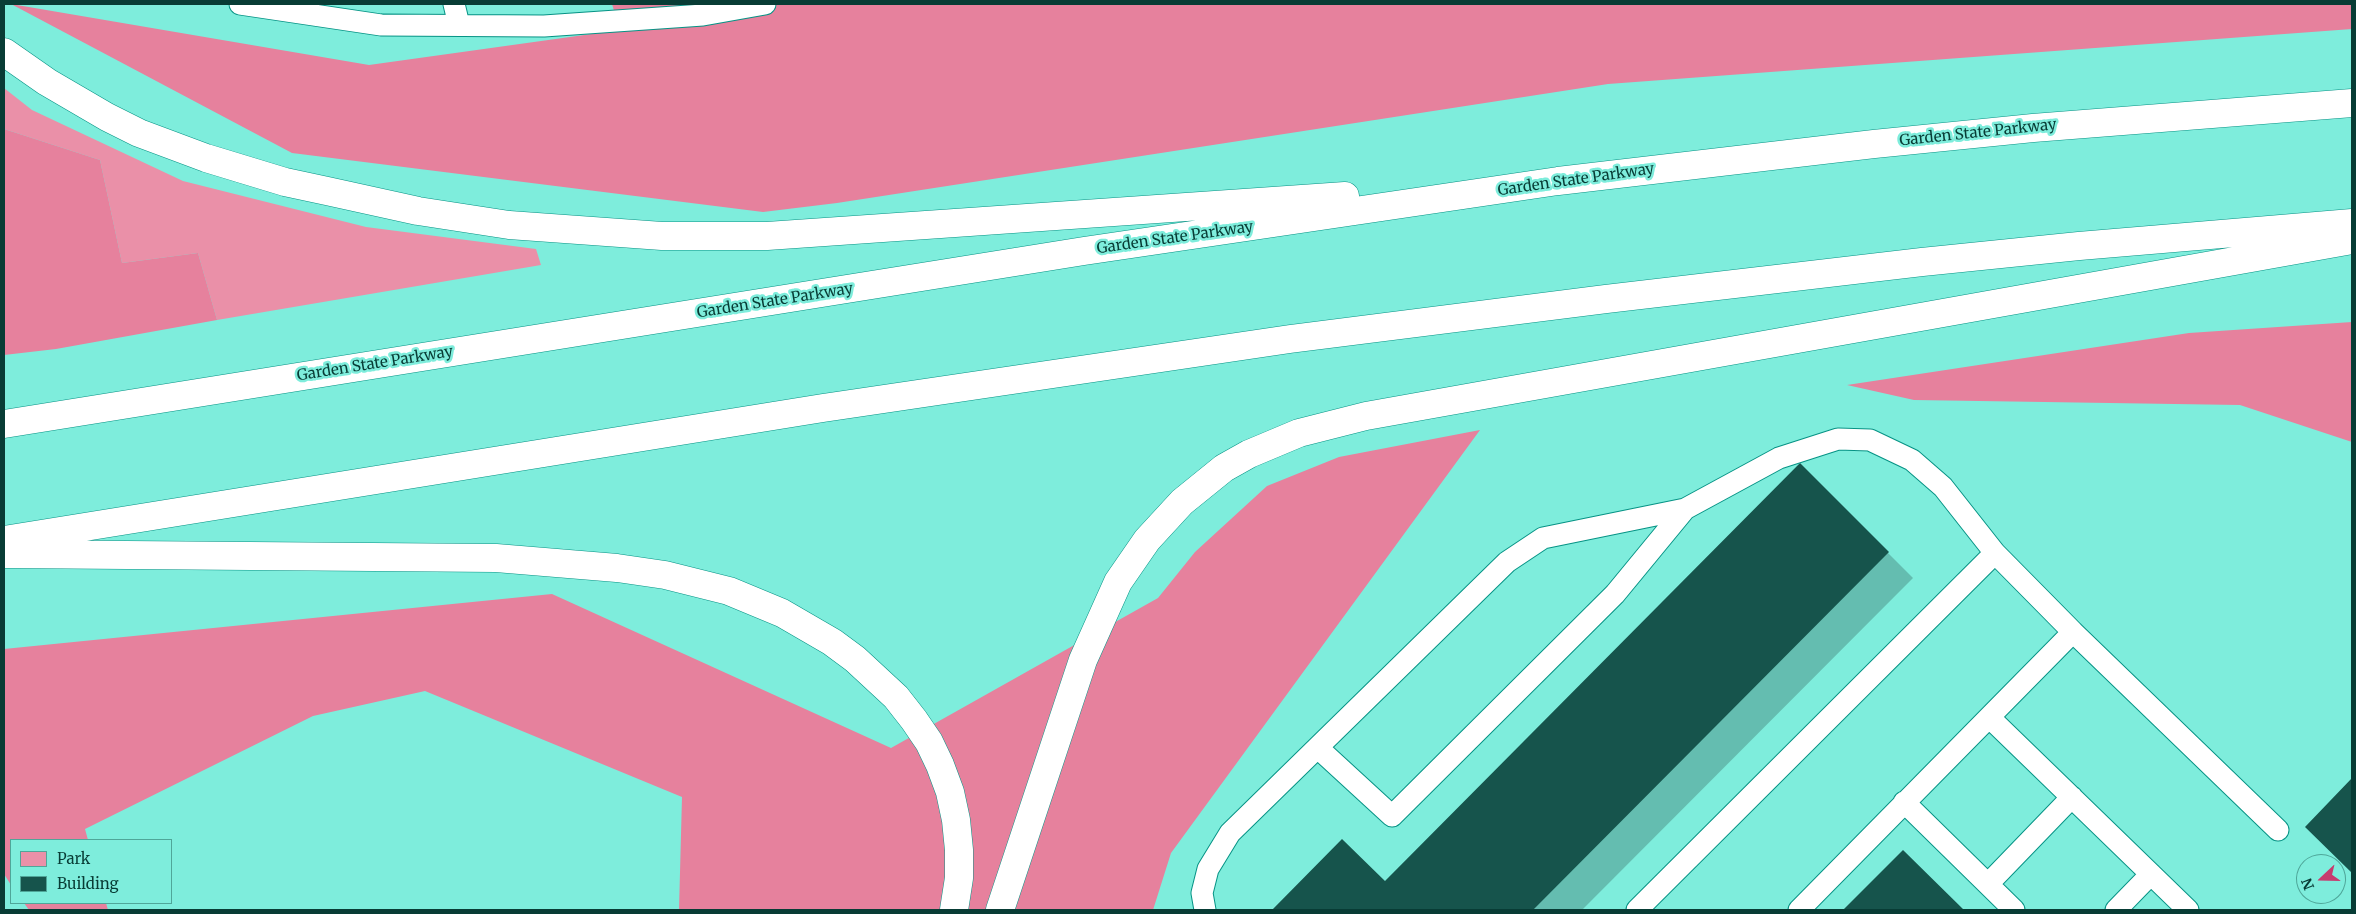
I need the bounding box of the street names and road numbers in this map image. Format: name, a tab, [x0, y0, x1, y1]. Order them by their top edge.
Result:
street label: Garden State Parkway	[1899, 116, 2057, 150]
street label: Garden State Parkway	[1497, 160, 1655, 200]
street label: Garden State Parkway	[1096, 218, 1254, 258]
street label: Garden State Parkway	[696, 280, 854, 322]
street label: Garden State Parkway	[296, 343, 454, 385]

